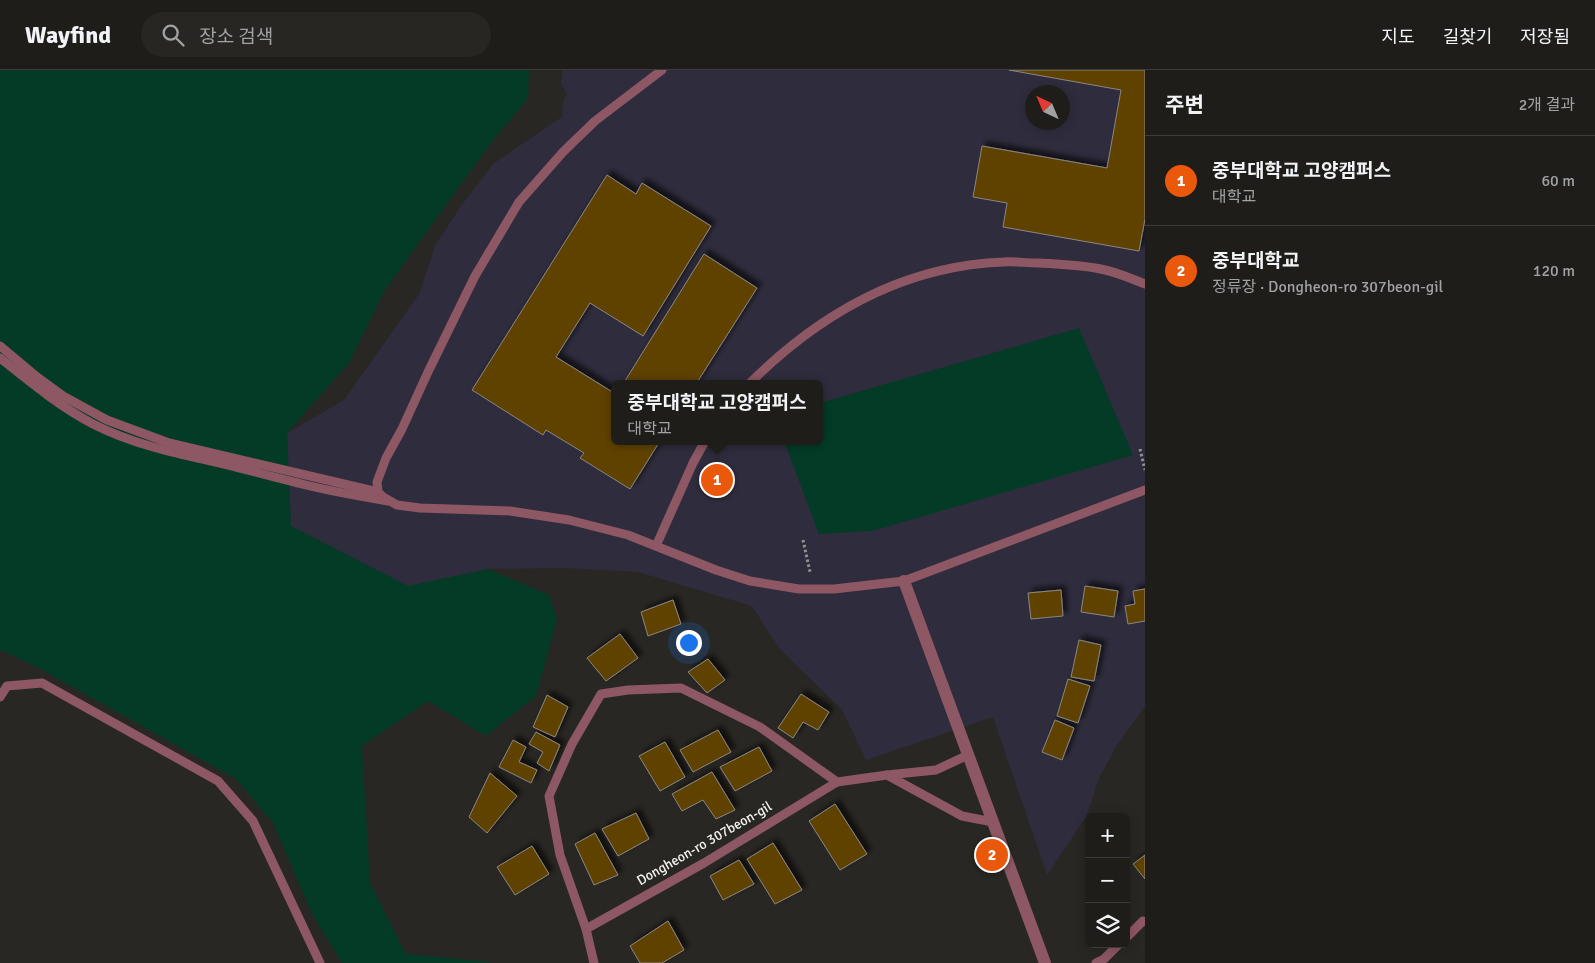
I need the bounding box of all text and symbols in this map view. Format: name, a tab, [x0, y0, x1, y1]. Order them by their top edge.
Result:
search box	[141, 12, 491, 57]
text: Wayfind	[25, 20, 111, 50]
icon: search	[159, 21, 187, 49]
text: 장소 검색	[199, 25, 273, 49]
text: 지도	[1382, 26, 1415, 48]
text: 길찾기	[1443, 26, 1492, 48]
text: 저장됨	[1520, 26, 1570, 48]
north arrow	[1025, 85, 1070, 130]
text: 주변	[1165, 92, 1204, 118]
text: 2개 결과	[1519, 95, 1575, 115]
text: 중부대학교 고양캠퍼스	[1212, 159, 1391, 183]
text: 1	[1177, 171, 1185, 191]
text: 60 m	[1541, 171, 1575, 191]
text: 대학교	[1212, 187, 1256, 207]
text: 중부대학교	[1212, 249, 1299, 273]
text: 2	[1177, 261, 1185, 281]
text: 120 m	[1533, 261, 1575, 281]
text: 정류장 · Dongheon-ro 307beon-gil	[1212, 277, 1443, 297]
popup	[611, 380, 823, 445]
text: 중부대학교 고양캠퍼스	[628, 391, 806, 415]
text: 대학교	[628, 419, 672, 439]
pin: 1	[701, 461, 733, 499]
your location	[676, 630, 702, 656]
street label: Dongheon-ro 307beon-gil	[634, 798, 775, 889]
map controls	[1085, 813, 1130, 948]
button: +	[1085, 813, 1130, 858]
pin: 2	[976, 836, 1008, 874]
button: −	[1085, 858, 1130, 903]
button: layers	[1085, 903, 1130, 948]

